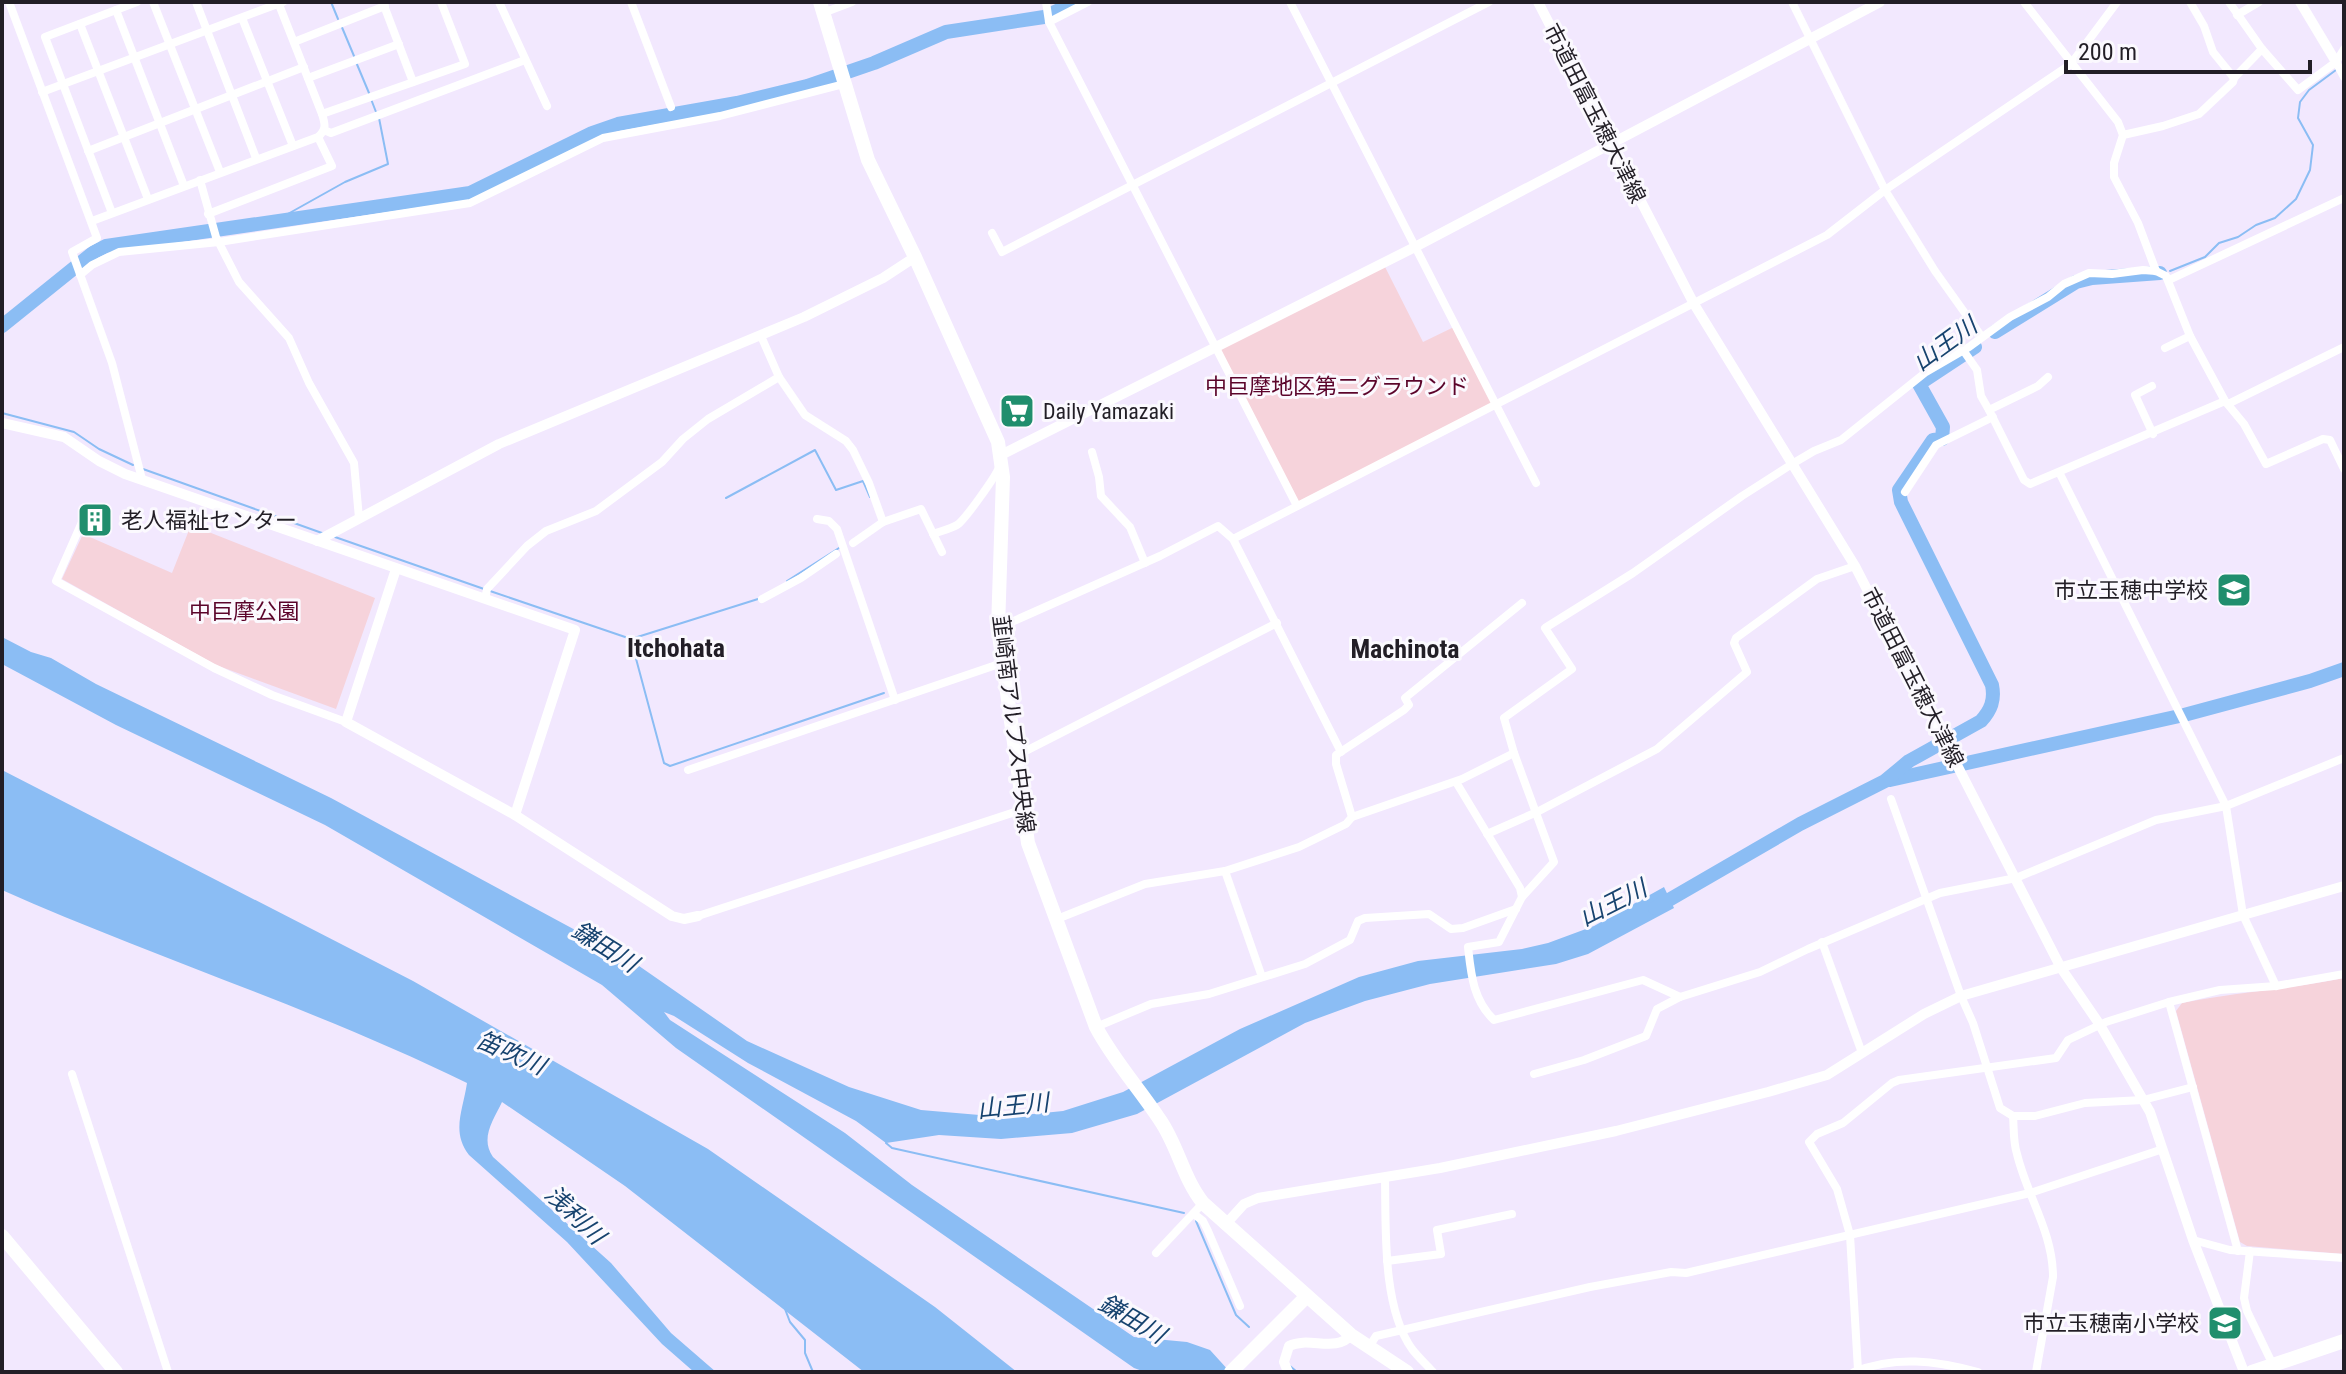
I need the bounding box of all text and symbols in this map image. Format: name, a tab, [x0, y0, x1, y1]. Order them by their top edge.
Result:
street label: 市道田富玉穂大津線	[1538, 19, 1651, 207]
scale bar	[2066, 24, 2310, 74]
text: 200 m	[2078, 38, 2137, 66]
water label: 山王川	[1908, 310, 1985, 376]
park label: 中巨摩地区第二グラウンド	[1205, 374, 1469, 399]
supermarket icon: Daily Yamazaki	[998, 392, 1036, 430]
place label: Daily Yamazaki	[1043, 399, 1174, 424]
building icon: 老人福祉センター	[76, 501, 114, 539]
place label: 老人福祉センター	[121, 508, 297, 533]
school or university icon: 市立玉穂中学校	[2215, 571, 2253, 609]
place label: 市立玉穂中学校	[2054, 578, 2208, 603]
street label: 市道田富玉穂大津線	[1856, 583, 1969, 771]
park label: 中巨摩公園	[189, 599, 299, 624]
street label: 韮崎南アルプス中央線	[988, 613, 1039, 835]
district label: Itchohata	[627, 633, 725, 663]
district label: Machinota	[1350, 634, 1460, 664]
water label: 山王川	[1575, 873, 1654, 932]
water label: 鎌田川	[567, 916, 645, 980]
water label: 笛吹川	[472, 1026, 552, 1082]
water label: 山王川	[976, 1088, 1053, 1124]
water label: 浅利川	[539, 1180, 613, 1252]
water label: 鎌田川	[1094, 1289, 1173, 1351]
school or university icon: 市立玉穂南小学校	[2206, 1304, 2244, 1342]
place label: 市立玉穂南小学校	[2023, 1311, 2199, 1336]

